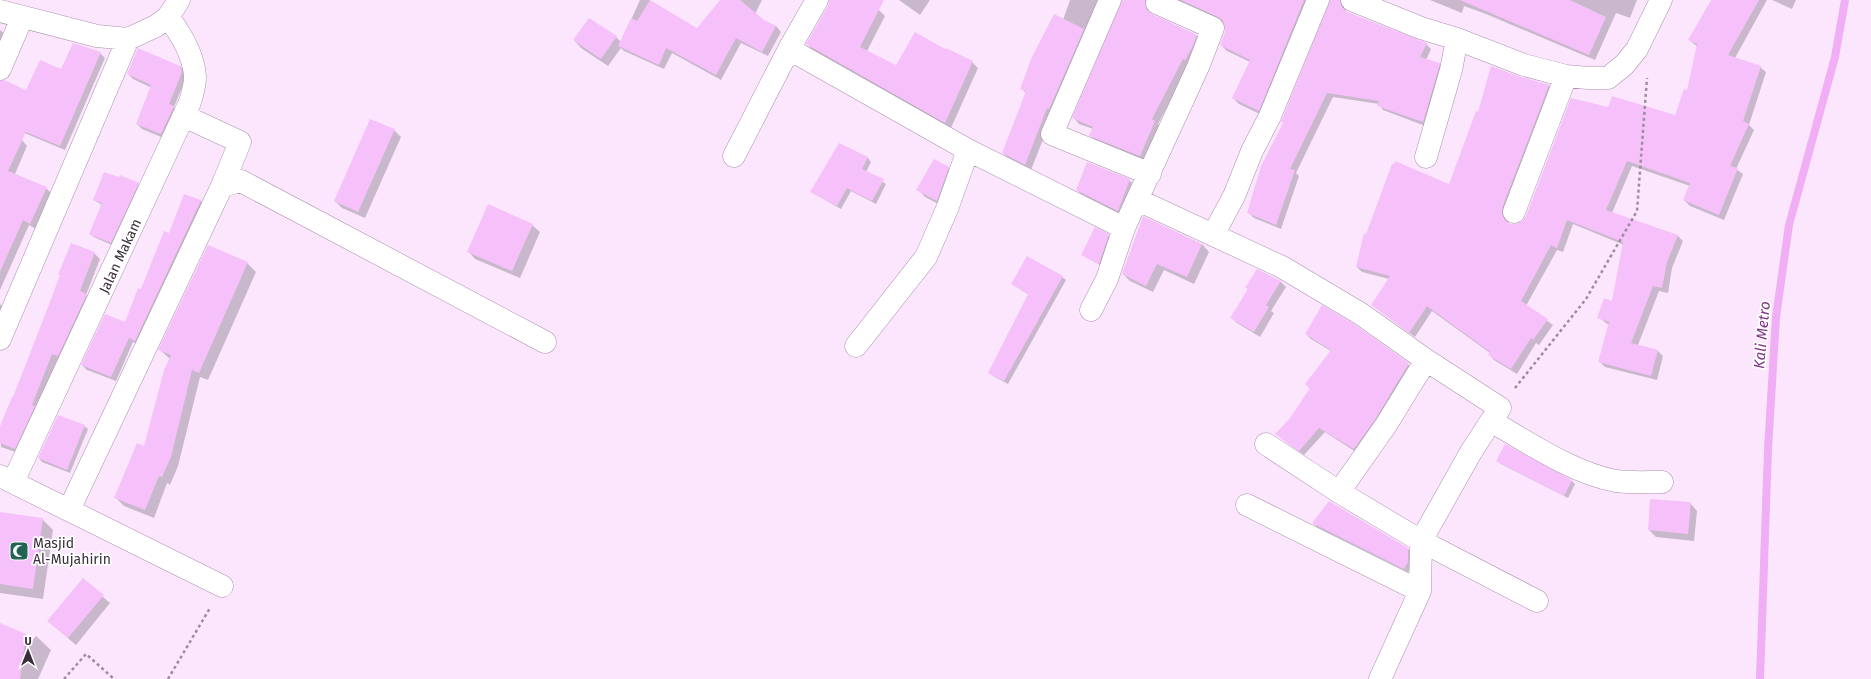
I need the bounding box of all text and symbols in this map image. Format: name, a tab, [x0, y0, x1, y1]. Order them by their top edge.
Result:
street label: Jalan Makam	[96, 216, 145, 296]
water label: Kali Metro	[1750, 300, 1774, 370]
place label: Masjid Al-Mujahirin	[33, 535, 111, 568]
mosque icon: Masjid Al-Mujahirin	[8, 540, 30, 562]
north arrow	[8, 631, 48, 671]
text: U	[24, 635, 32, 648]

